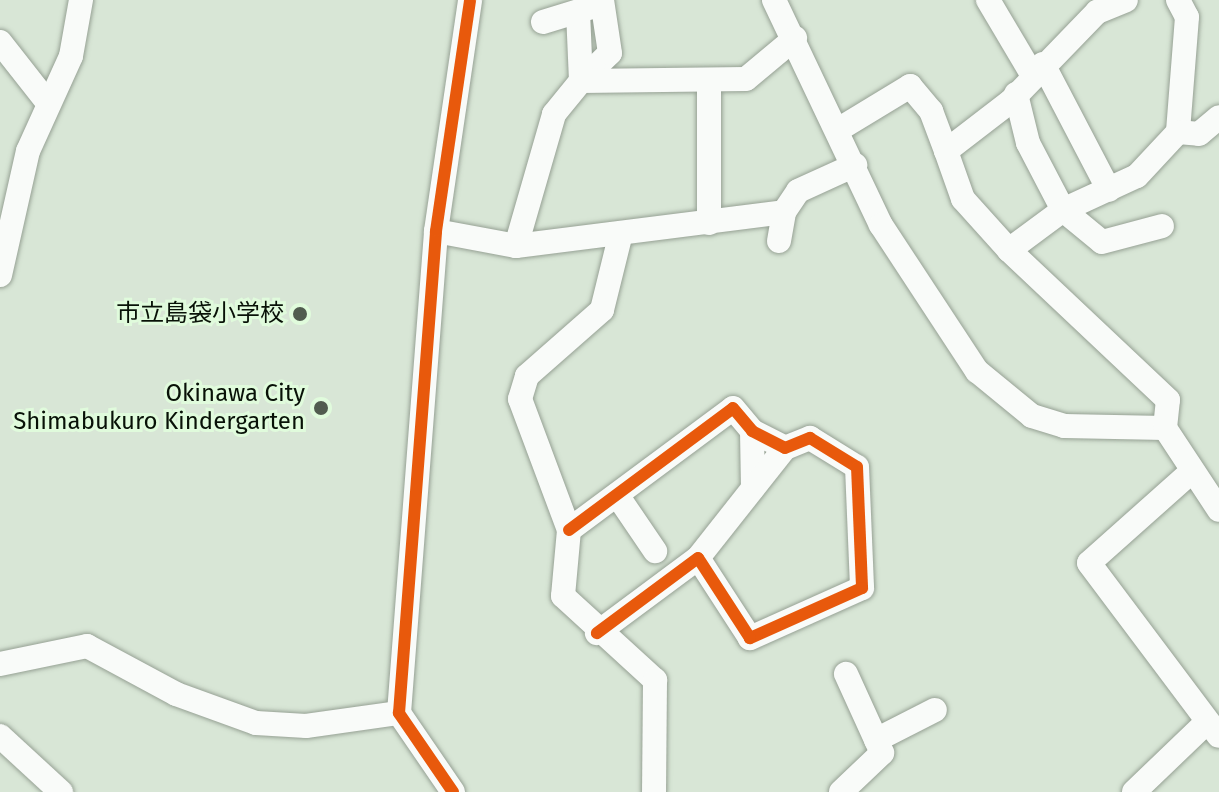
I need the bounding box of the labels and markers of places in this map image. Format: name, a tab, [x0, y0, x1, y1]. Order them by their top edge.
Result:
place label: 市立島袋小学校	[116, 300, 284, 328]
marker: 市立島袋小学校	[291, 305, 309, 323]
place label: Okinawa City Shimabukuro Kindergarten	[13, 380, 305, 436]
marker: Okinawa City Shimabukuro Kindergarten	[312, 399, 330, 417]

